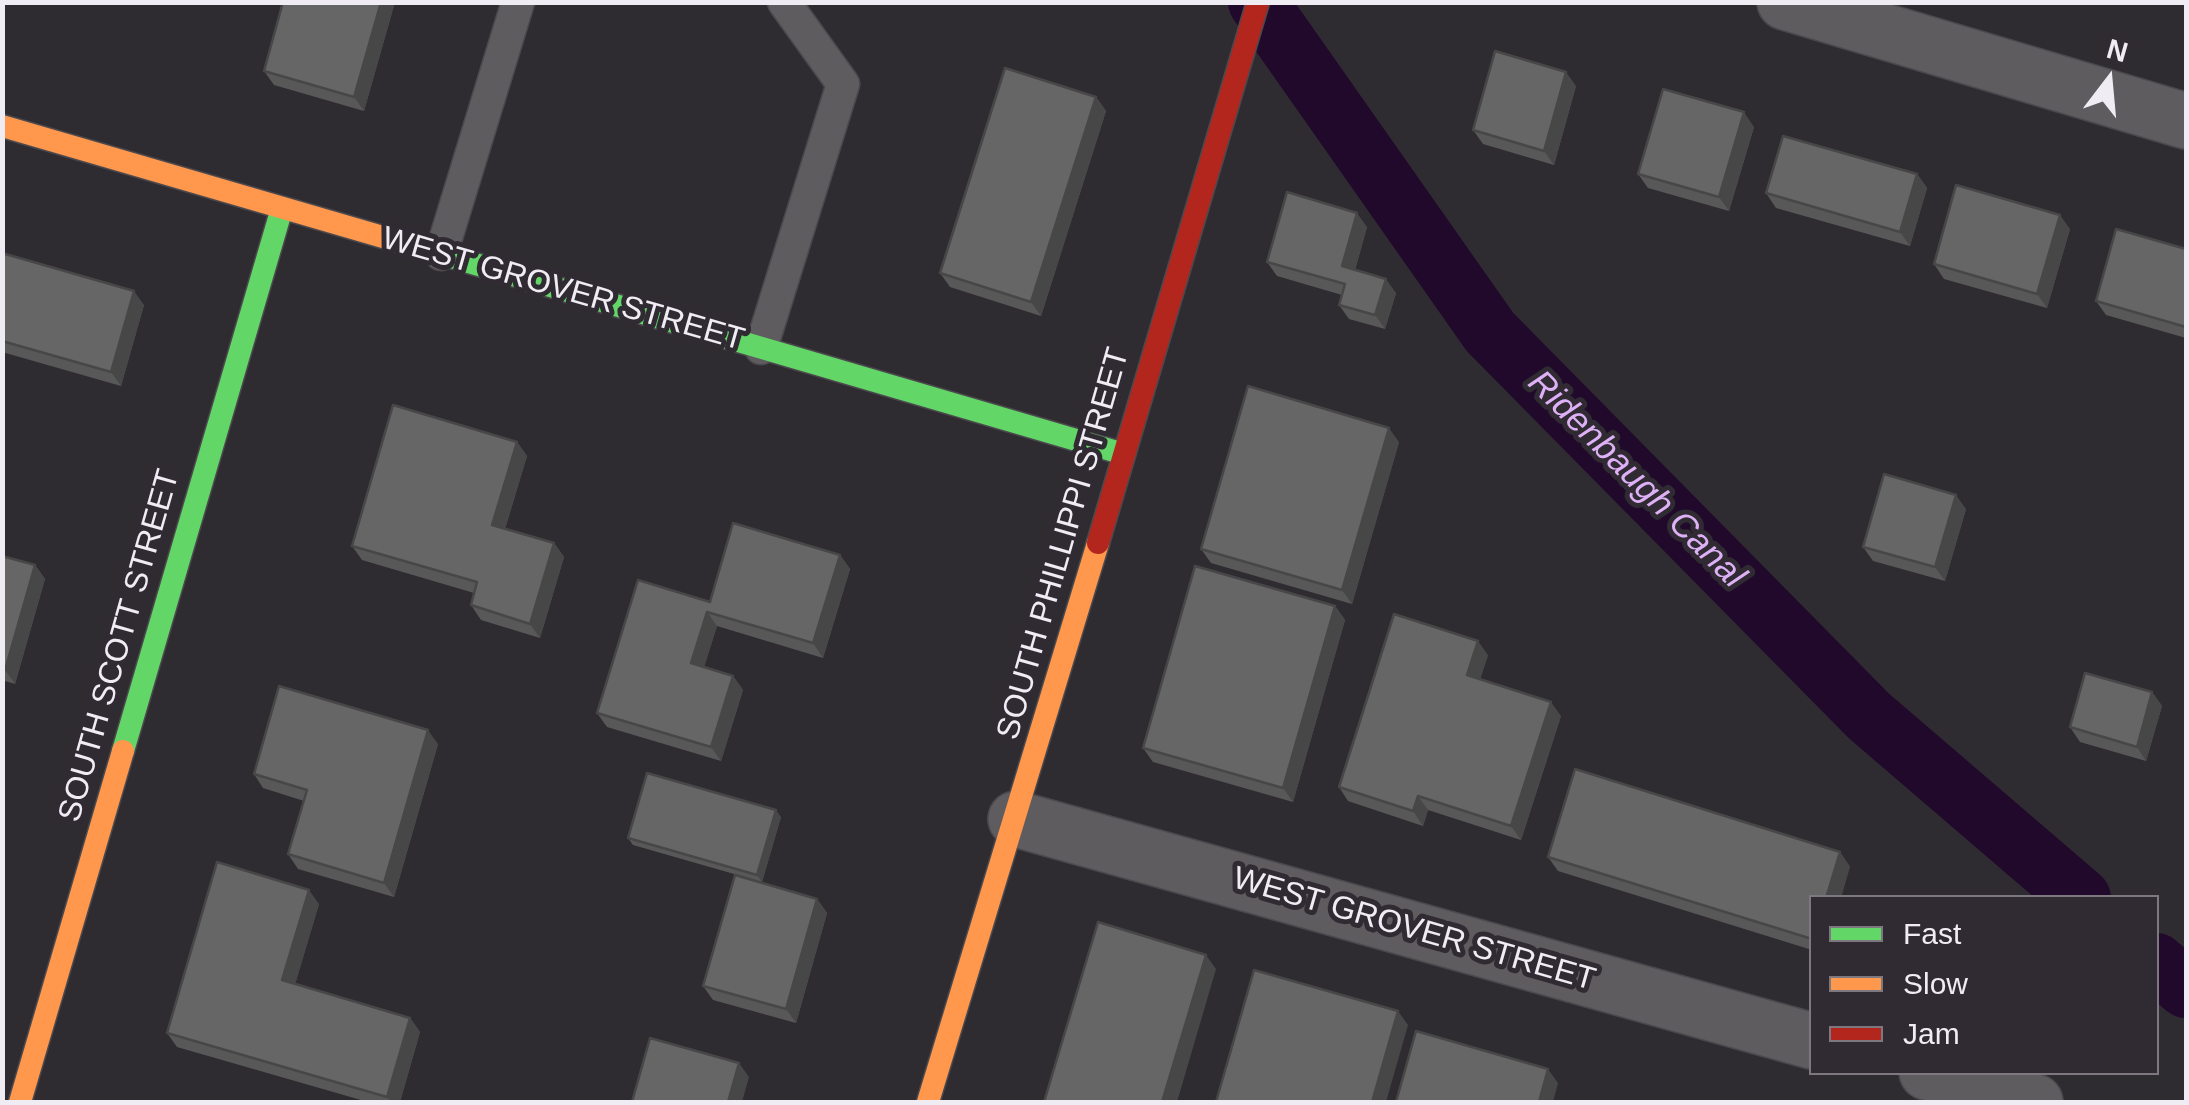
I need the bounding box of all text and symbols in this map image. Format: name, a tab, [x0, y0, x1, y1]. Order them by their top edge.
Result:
north arrow	[2059, 30, 2159, 130]
text: N	[2103, 33, 2131, 68]
street label: WEST GROVER STREET	[377, 220, 749, 360]
street label: SOUTH PHILLIPPI STREET	[990, 344, 1138, 744]
water label: Ridenbaugh Canal	[1519, 363, 1753, 597]
street label: SOUTH SCOTT STREET	[51, 466, 189, 826]
street label: WEST GROVER STREET	[1228, 860, 1600, 1000]
legend	[1809, 895, 2159, 1075]
text: Fast	[1903, 917, 1961, 950]
text: Slow	[1903, 967, 1968, 1000]
text: Jam	[1903, 1017, 1960, 1050]

